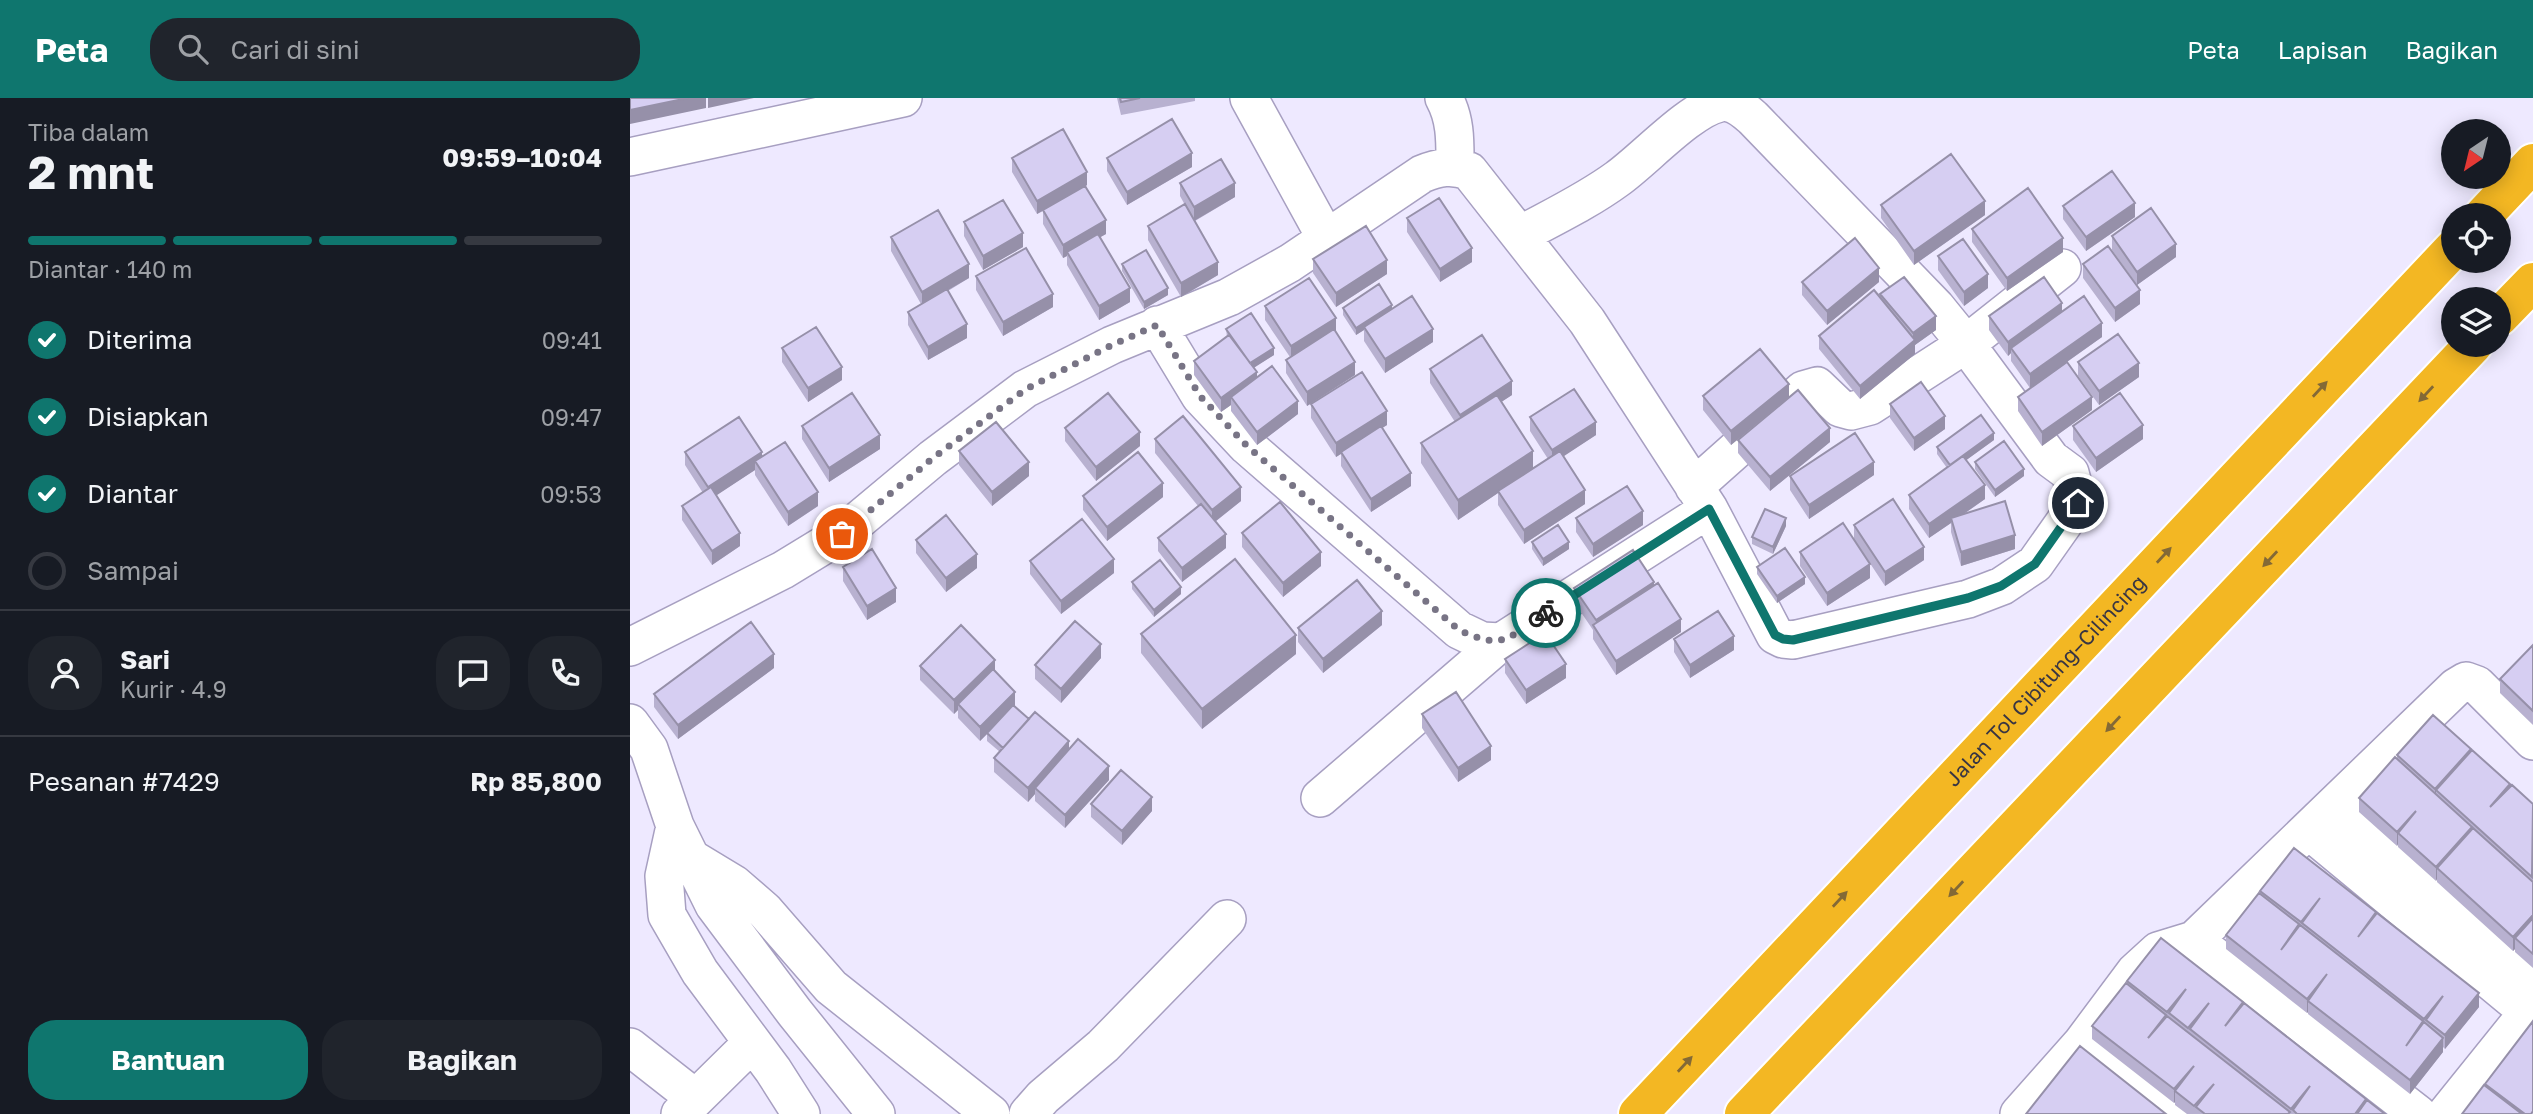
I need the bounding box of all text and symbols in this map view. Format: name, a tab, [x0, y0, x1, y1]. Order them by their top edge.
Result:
search box	[150, 18, 640, 81]
text: Peta	[35, 30, 108, 69]
icon: search	[174, 30, 212, 68]
text: Cari di sini	[230, 34, 360, 65]
text: Peta	[2187, 35, 2240, 64]
text: Lapisan	[2278, 35, 2368, 64]
text: Bagikan	[2406, 35, 2498, 64]
text: Tiba dalam	[28, 118, 149, 146]
north arrow	[2441, 119, 2511, 189]
map controls	[2441, 119, 2511, 357]
text: 09:59–10:04	[442, 142, 602, 173]
text: 2 mnt	[28, 144, 154, 199]
button: locate	[2441, 203, 2511, 273]
text: Diantar · 140 m	[28, 255, 192, 283]
button: layers	[2441, 287, 2511, 357]
icon: check	[28, 321, 66, 359]
text: Diterima	[87, 324, 192, 355]
text: 09:41	[542, 326, 602, 354]
one-way arrow	[2312, 381, 2328, 398]
one-way arrow	[2419, 385, 2435, 402]
icon: check	[28, 398, 66, 436]
text: Disiapkan	[87, 401, 209, 432]
text: 09:47	[541, 403, 602, 431]
pin	[2048, 473, 2108, 533]
icon: check	[28, 475, 66, 513]
text: Diantar	[87, 478, 178, 509]
text: 09:53	[540, 480, 602, 508]
icon: home	[2059, 484, 2097, 522]
pin	[812, 504, 872, 564]
icon: bag	[823, 515, 861, 553]
one-way arrow	[2156, 547, 2172, 564]
one-way arrow	[2262, 550, 2278, 567]
text: Sampai	[87, 555, 179, 586]
street label: Jalan Tol Cibitung–Cilincing	[1940, 569, 2151, 791]
courier	[1511, 578, 1581, 648]
icon: bike	[1527, 594, 1565, 632]
button: person	[28, 636, 102, 710]
button: chat	[436, 636, 510, 710]
button: phone	[528, 636, 602, 710]
text: Sari	[120, 644, 170, 675]
text: Kurir · 4.9	[120, 675, 227, 703]
one-way arrow	[2105, 716, 2121, 733]
text: Pesanan #7429	[28, 766, 220, 797]
text: Rp 85,800	[470, 766, 602, 797]
one-way arrow	[1948, 881, 1965, 898]
one-way arrow	[1832, 891, 1848, 908]
button: Bantuan	[28, 1020, 308, 1100]
button: Bagikan	[322, 1020, 602, 1100]
one-way arrow	[1676, 1056, 1692, 1073]

